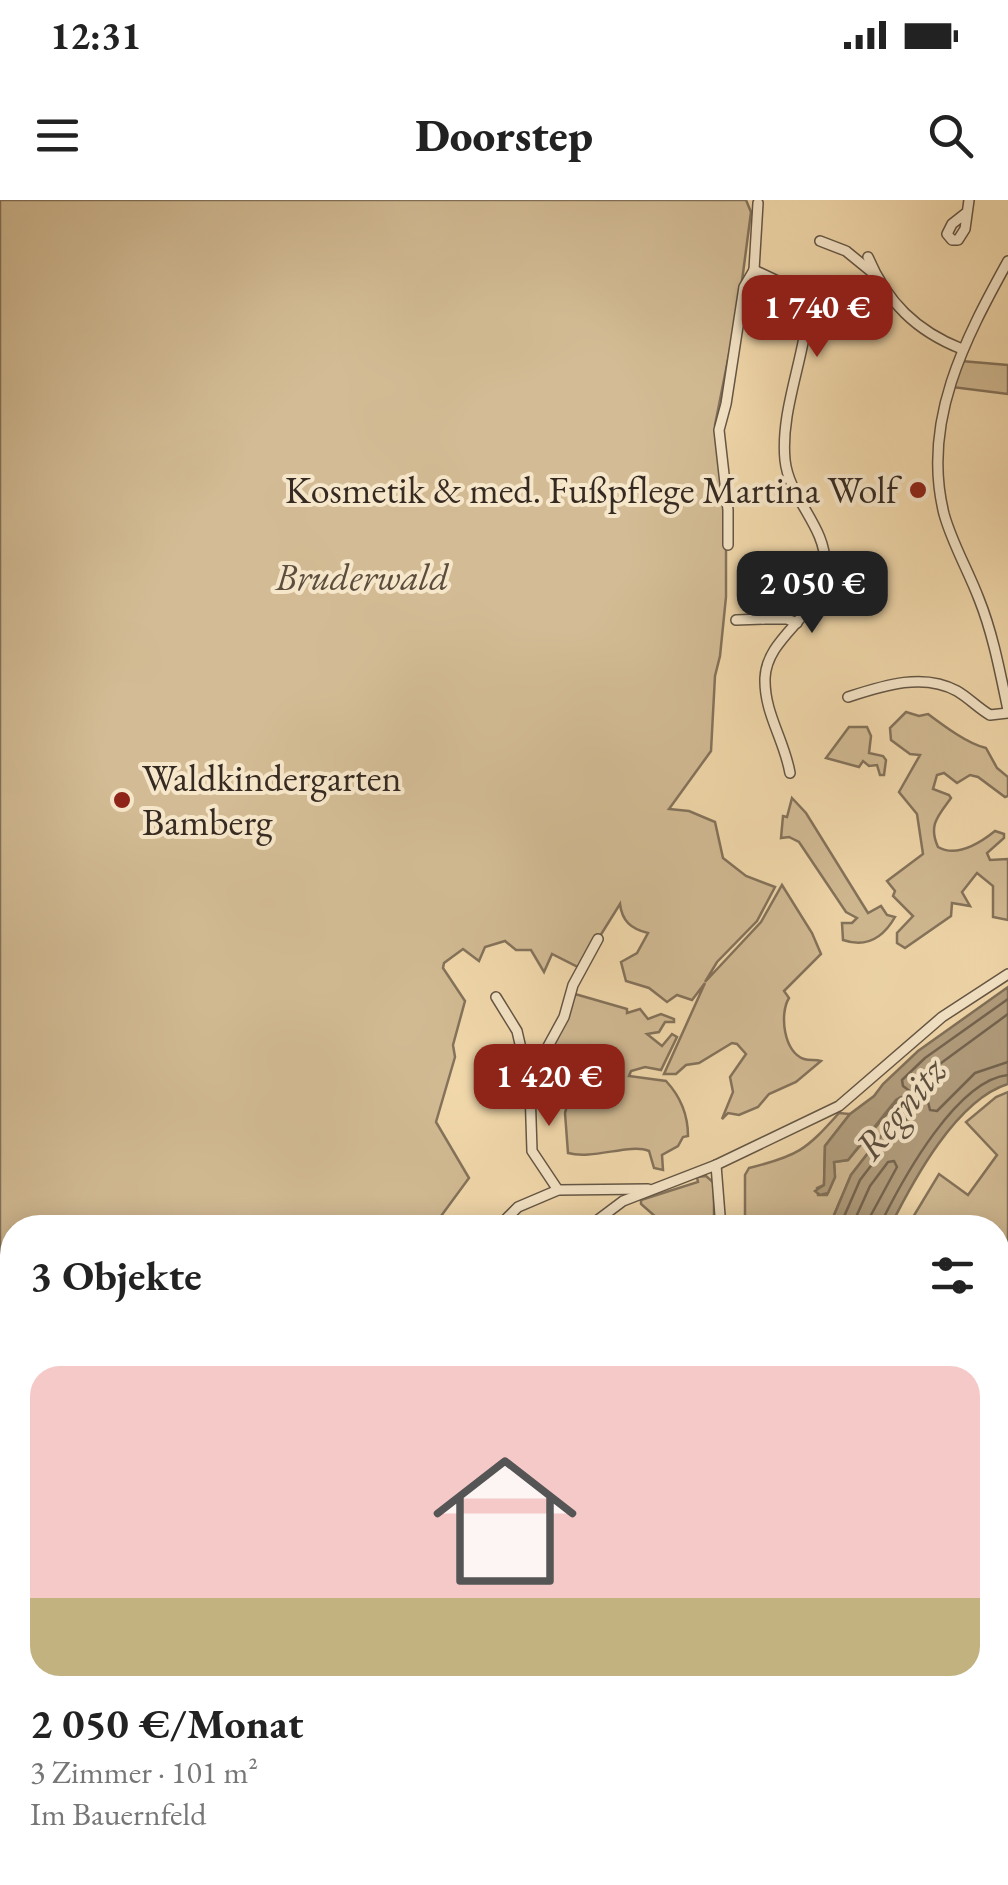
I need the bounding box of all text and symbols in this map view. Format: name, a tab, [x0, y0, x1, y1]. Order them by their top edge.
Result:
text: 12:31	[50, 11, 141, 60]
text: Doorstep	[415, 106, 593, 164]
icon: menu	[30, 108, 85, 163]
icon: search	[923, 108, 978, 163]
pin: 1 740 €	[725, 275, 909, 360]
text: 1 740 €	[764, 286, 870, 328]
place label: Kosmetik & med. Fußpflege Martina Wolf	[285, 465, 902, 514]
marker: Kosmetik & med. Fußpflege Martina Wolf	[907, 479, 929, 501]
pin: 2 050 €	[720, 551, 904, 636]
park label: Bruderwald	[274, 552, 449, 601]
text: 2 050 €	[759, 562, 865, 604]
place label: Waldkindergarten Bamberg	[142, 753, 402, 846]
marker: Waldkindergarten Bamberg	[111, 789, 133, 811]
pin: 1 420 €	[457, 1044, 641, 1129]
water label: Regnitz	[842, 1045, 958, 1170]
text: 1 420 €	[496, 1055, 602, 1097]
text: 3 Objekte	[30, 1248, 202, 1303]
icon: filters	[925, 1248, 980, 1303]
icon: home	[415, 1431, 595, 1611]
text: 2 050 €/Monat	[30, 1696, 304, 1751]
text: 3 Zimmer · 101 m²	[30, 1751, 258, 1793]
text: Im Bauernfeld	[30, 1793, 206, 1835]

